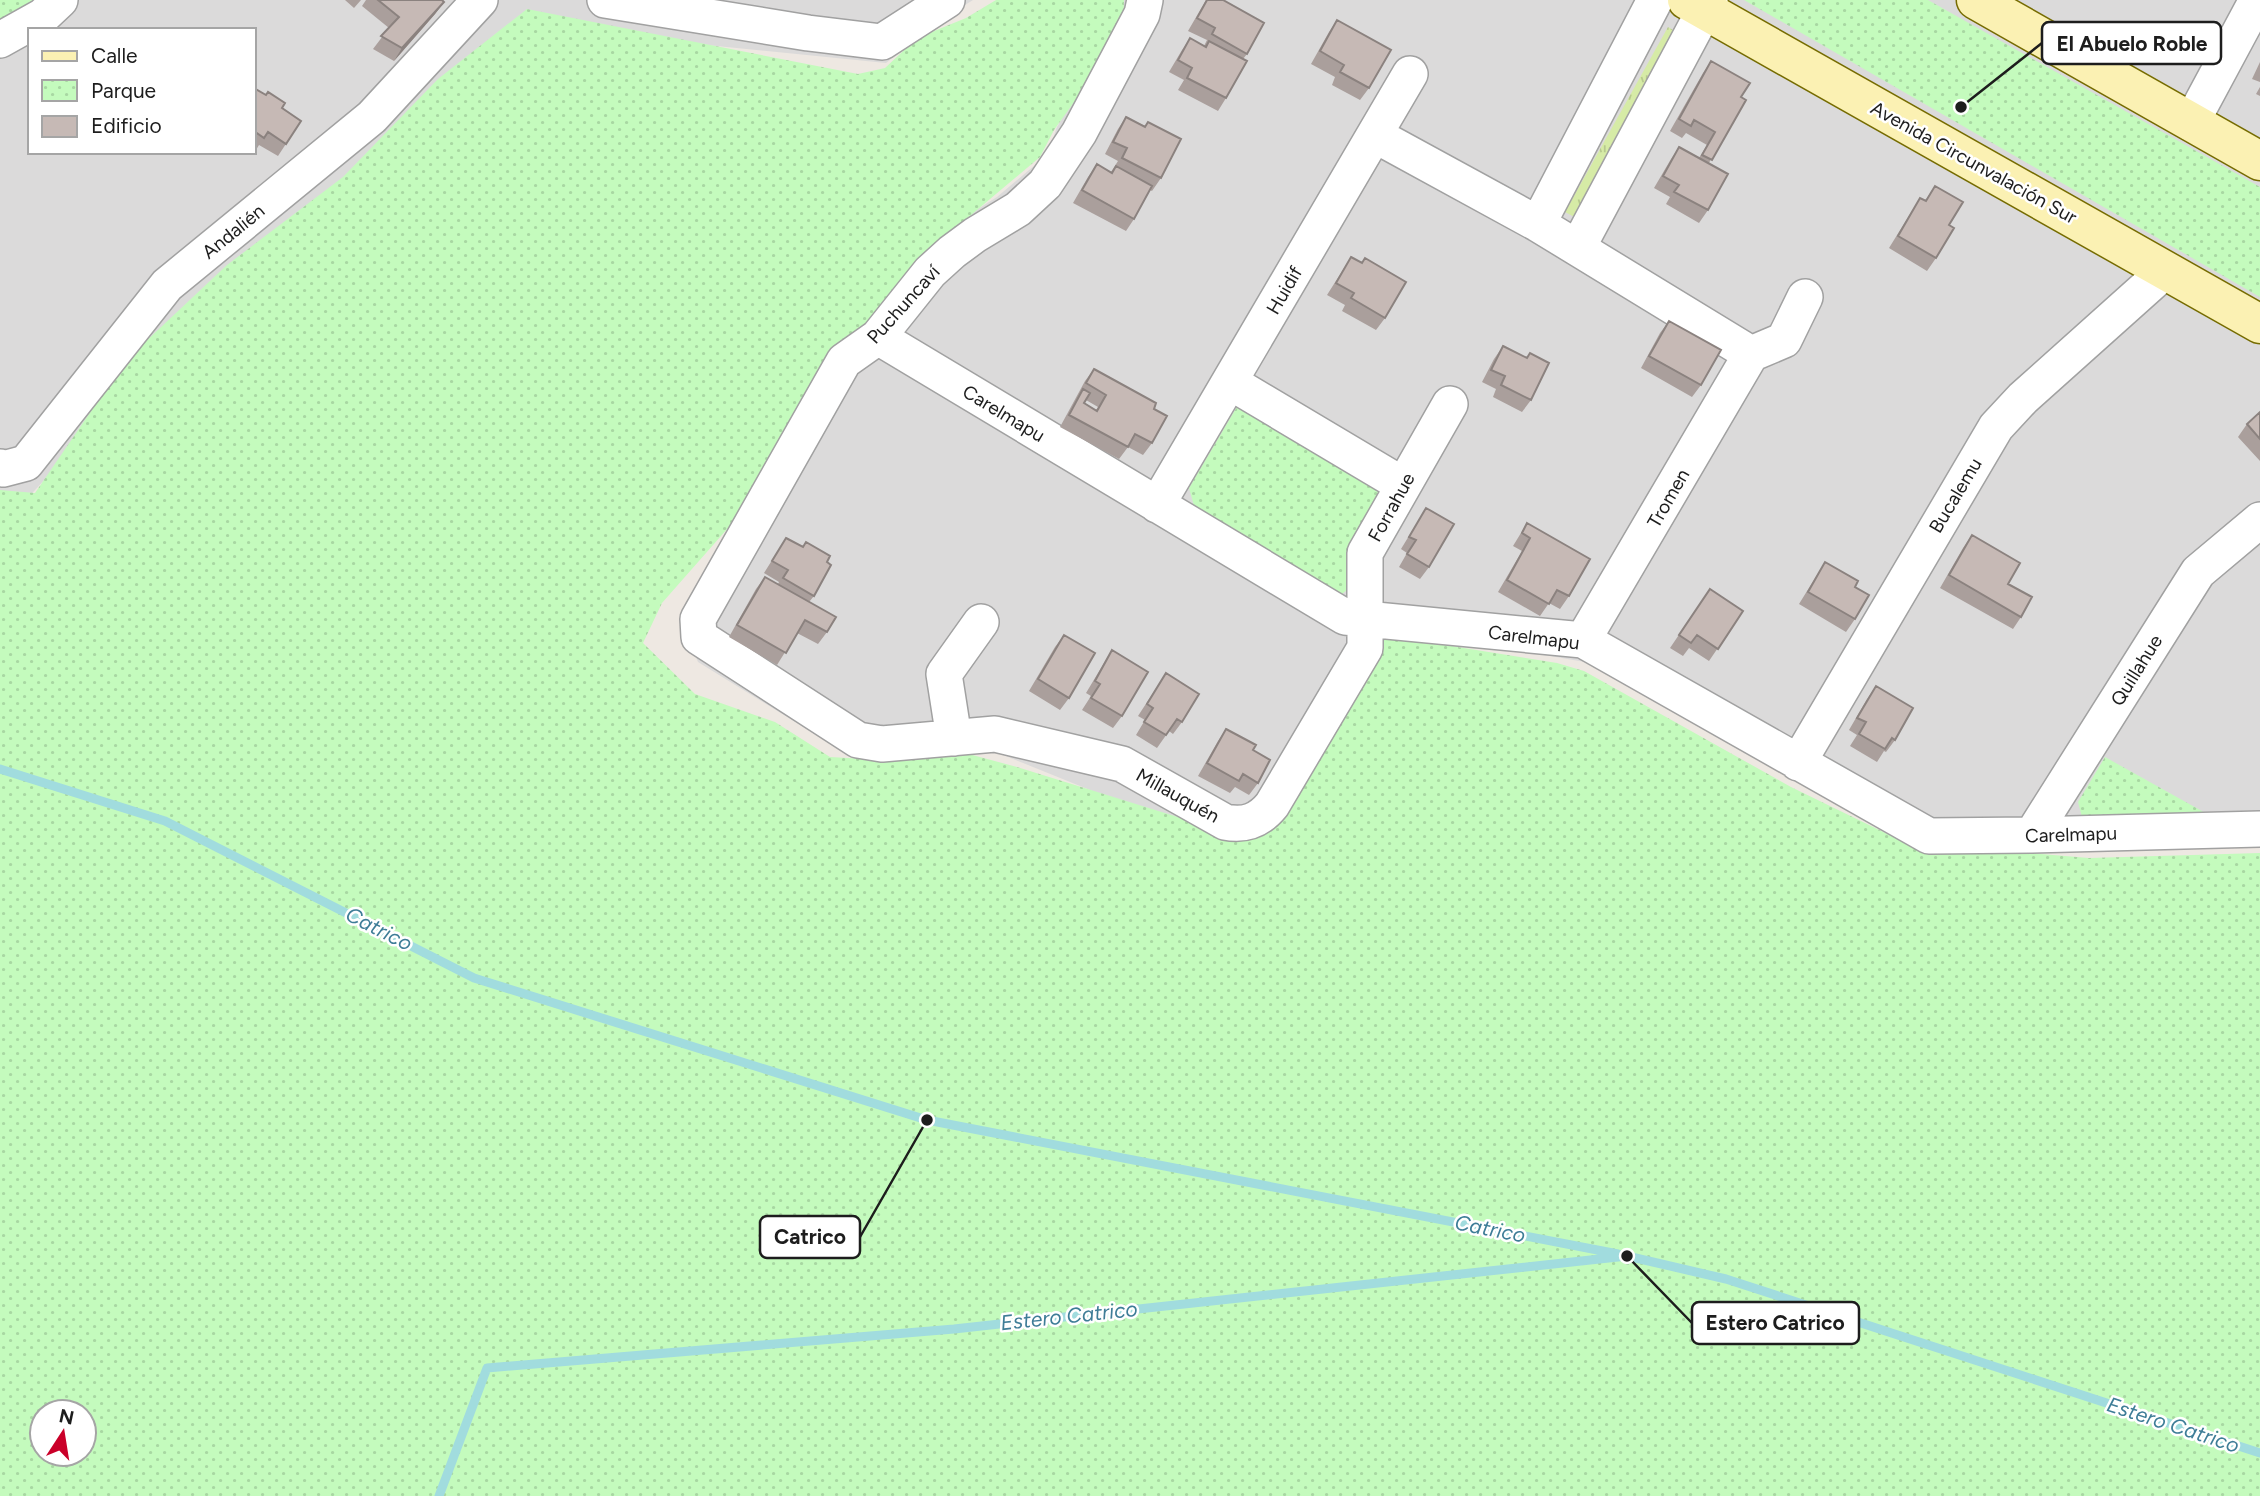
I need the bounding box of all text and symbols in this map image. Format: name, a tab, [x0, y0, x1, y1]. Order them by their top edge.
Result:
callout: El Abuelo Roble	[2042, 22, 2221, 64]
legend	[28, 28, 256, 154]
text: El Abuelo Roble	[2056, 31, 2208, 56]
text: Calle	[91, 43, 138, 68]
text: Parque	[91, 78, 156, 103]
street label: Avenida Circunvalación Sur	[1867, 96, 2081, 229]
text: Edificio	[91, 113, 162, 138]
street label: Andalién	[197, 199, 269, 264]
street label: Puchuncaví	[862, 259, 946, 348]
street label: Huidif	[1262, 262, 1307, 318]
street label: Carelmapu	[958, 380, 1049, 447]
street label: Bucalemu	[1924, 454, 1987, 537]
street label: Tromen	[1642, 465, 1694, 532]
street label: Forrahue	[1363, 469, 1420, 546]
street label: Carelmapu	[1487, 620, 1581, 655]
street label: Quillahue	[2106, 630, 2167, 710]
street label: Millauquén	[1132, 763, 1223, 828]
street label: Carelmapu	[2025, 821, 2117, 848]
water label: Catrico	[342, 901, 417, 956]
water label: Catrico	[1453, 1209, 1527, 1248]
callout: Catrico	[760, 1216, 860, 1258]
text: Catrico	[774, 1224, 846, 1249]
water label: Estero Catrico	[999, 1296, 1139, 1335]
callout: Estero Catrico	[1692, 1302, 1859, 1344]
text: Estero Catrico	[1705, 1310, 1845, 1335]
water label: Estero Catrico	[2104, 1391, 2242, 1458]
north arrow	[28, 1398, 98, 1468]
text: N	[57, 1404, 76, 1430]

